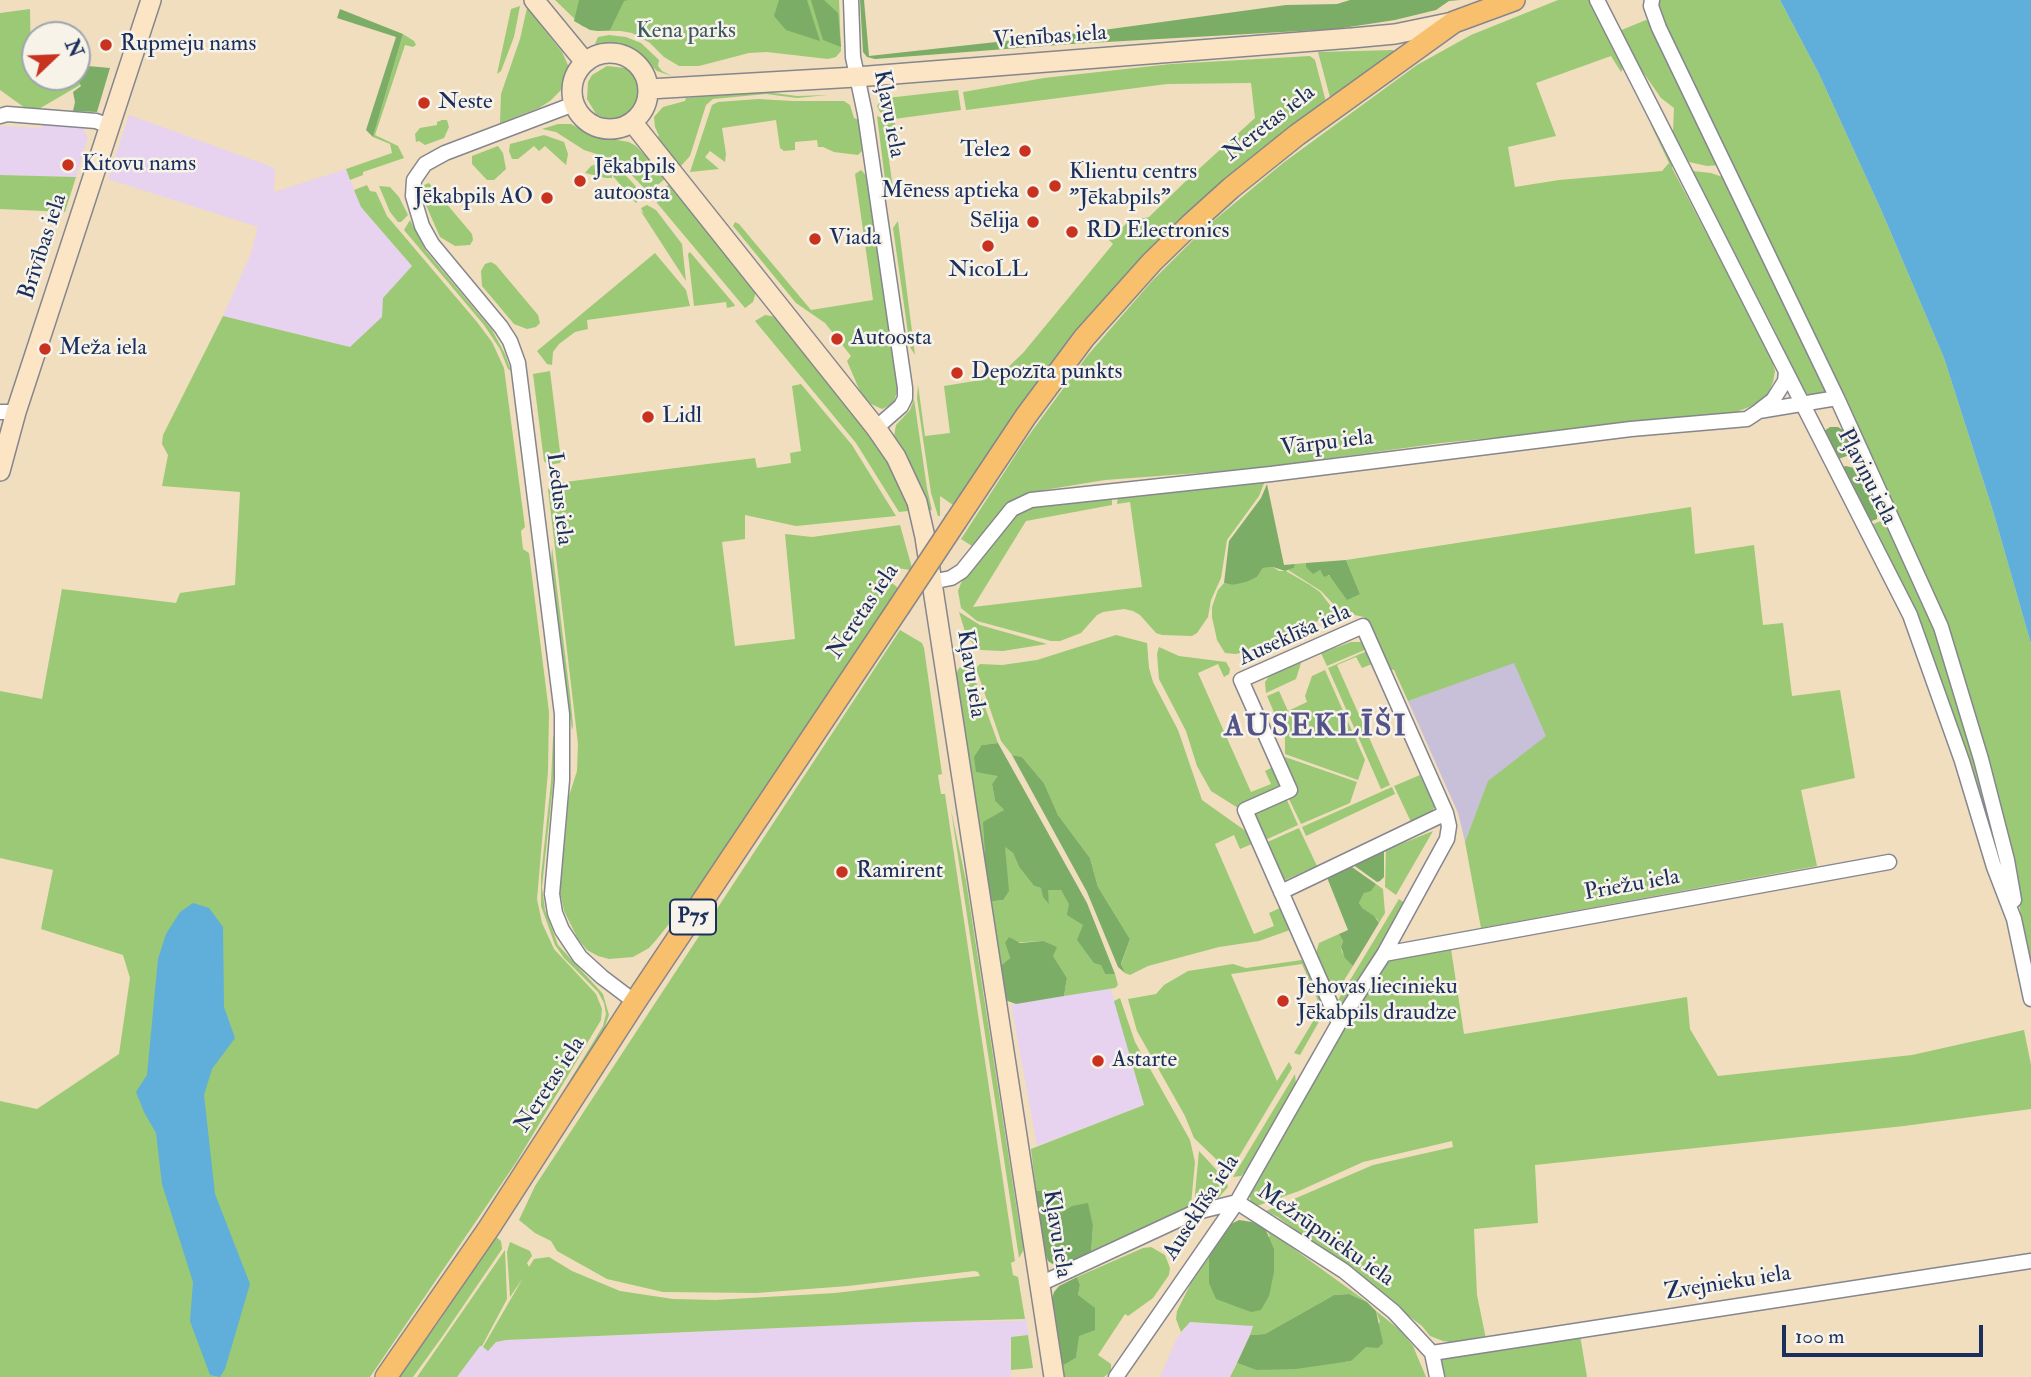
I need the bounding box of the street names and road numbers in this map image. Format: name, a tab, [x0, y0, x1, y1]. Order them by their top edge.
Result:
street label: Vienības iela	[992, 20, 1108, 56]
street label: Kļavu iela	[866, 68, 910, 160]
street label: Neretas iela	[1219, 80, 1321, 168]
street label: Brīvības iela	[14, 190, 74, 304]
street label: Pļaviņu iela	[1830, 424, 1902, 530]
street label: Vārpu iela	[1279, 425, 1375, 463]
street label: Ledus iela	[539, 451, 577, 547]
street label: Neretas iela	[822, 559, 906, 665]
street label: Auseklīša iela	[1235, 599, 1355, 673]
street label: Kļavu iela	[949, 628, 991, 720]
street label: Priežu iela	[1582, 864, 1682, 908]
road number: P75	[670, 900, 716, 934]
street label: Neretas iela	[510, 1032, 592, 1138]
street label: Auseklīša iela	[1158, 1150, 1246, 1266]
street label: Mežrūpnieku iela	[1251, 1179, 1399, 1293]
street label: Kļavu iela	[1035, 1188, 1077, 1280]
street label: Zvejnieku iela	[1663, 1260, 1793, 1308]

